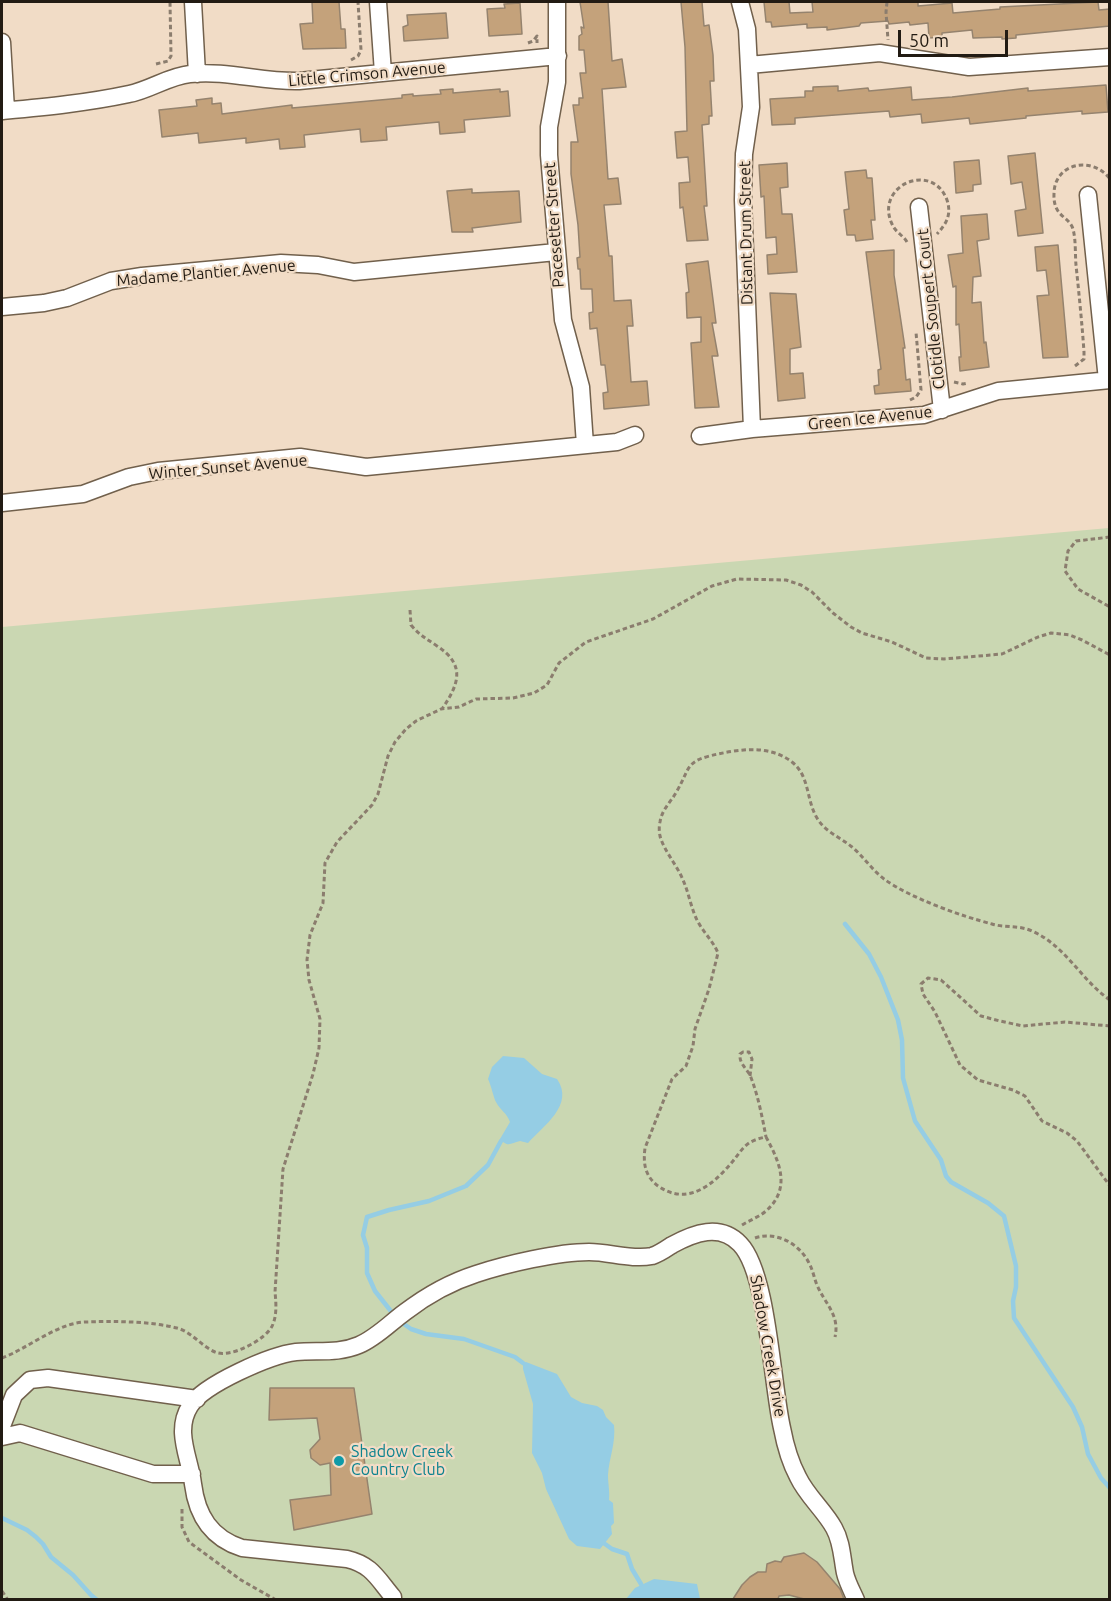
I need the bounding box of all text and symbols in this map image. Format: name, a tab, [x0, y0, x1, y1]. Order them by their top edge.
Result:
scale bar	[901, 18, 1010, 56]
text: 50 m	[909, 30, 949, 50]
street label: Little Crimson Avenue	[288, 58, 446, 90]
street label: Distant Drum Street	[735, 161, 757, 305]
street label: Pacesetter Street	[540, 162, 568, 288]
street label: Clotidle Soupert Court	[913, 228, 949, 390]
street label: Madame Plantier Avenue	[116, 256, 296, 290]
street label: Green Ice Avenue	[807, 402, 933, 434]
street label: Winter Sunset Avenue	[148, 450, 308, 484]
street label: Shadow Creek Drive	[746, 1274, 790, 1418]
place label: Shadow Creek Country Club	[351, 1442, 453, 1480]
marker: Shadow Creek Country Club	[332, 1454, 346, 1468]

